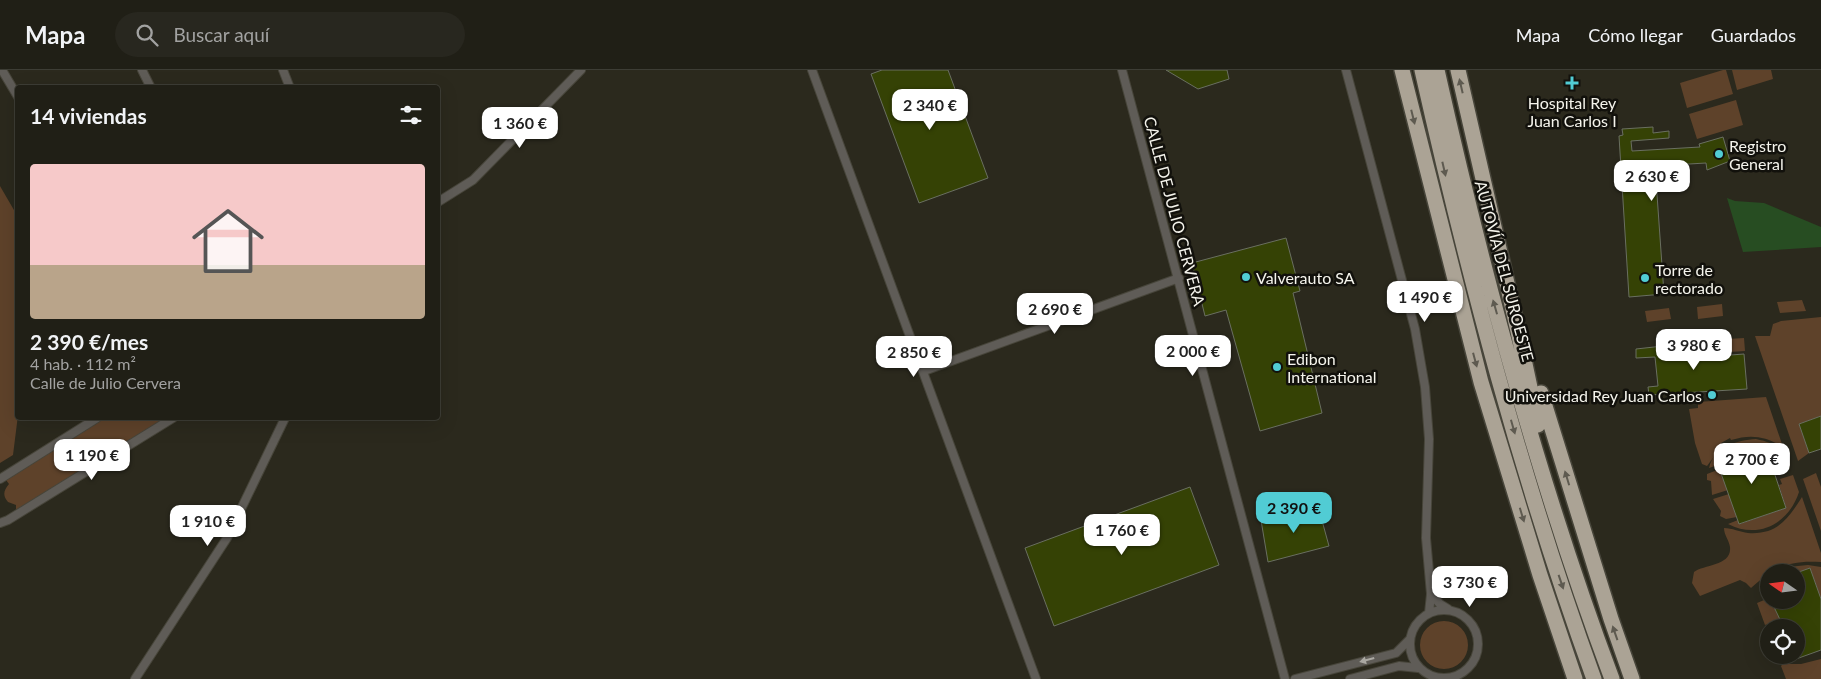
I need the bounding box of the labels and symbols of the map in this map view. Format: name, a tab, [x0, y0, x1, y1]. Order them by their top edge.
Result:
marker: Hospital Rey Juan Carlos I	[1565, 76, 1579, 90]
one-way arrow	[1457, 78, 1465, 93]
pin: 2 340 €	[884, 88, 976, 131]
place label: Hospital Rey Juan Carlos I	[1527, 93, 1617, 130]
pin: 1 360 €	[474, 106, 566, 149]
one-way arrow	[1409, 110, 1417, 125]
street label: CALLE DE JULIO CERVERA	[1141, 114, 1209, 308]
place label: Registro General	[1729, 136, 1786, 173]
marker: Registro General	[1713, 148, 1725, 160]
pin: 2 630 €	[1606, 160, 1698, 202]
one-way arrow	[1440, 161, 1448, 176]
street label: AUTOVÍA DEL SUROESTE	[1472, 178, 1538, 364]
place label: Torre de rectorado	[1655, 260, 1723, 297]
place label: Valverauto SA	[1256, 268, 1355, 287]
marker: Valverauto SA	[1240, 271, 1252, 283]
marker: Torre de rectorado	[1639, 272, 1651, 284]
pin: 1 490 €	[1379, 280, 1471, 323]
pin: 2 690 €	[1009, 292, 1101, 335]
one-way arrow	[1491, 300, 1499, 315]
pin: 3 980 €	[1648, 328, 1740, 371]
pin: 2 000 €	[1147, 334, 1239, 377]
pin: 2 850 €	[868, 336, 960, 378]
place label: Edibon International	[1287, 349, 1377, 386]
one-way arrow	[1471, 352, 1479, 367]
marker: Edibon International	[1271, 361, 1283, 373]
place label: Universidad Rey Juan Carlos	[1505, 386, 1702, 405]
marker: Universidad Rey Juan Carlos	[1706, 389, 1718, 401]
one-way arrow	[1510, 420, 1518, 435]
pin: 1 190 €	[46, 438, 138, 481]
pin: 2 700 €	[1706, 442, 1798, 485]
one-way arrow	[1562, 470, 1570, 485]
pin: 2 390 €	[1248, 492, 1340, 534]
pin: 1 910 €	[162, 504, 254, 547]
one-way arrow	[1519, 508, 1526, 523]
pin: 1 760 €	[1076, 514, 1168, 556]
north arrow	[1760, 564, 1805, 609]
pin: 3 730 €	[1424, 566, 1516, 608]
one-way arrow	[1558, 575, 1566, 590]
one-way arrow	[1611, 625, 1619, 640]
one-way arrow	[1360, 656, 1375, 664]

